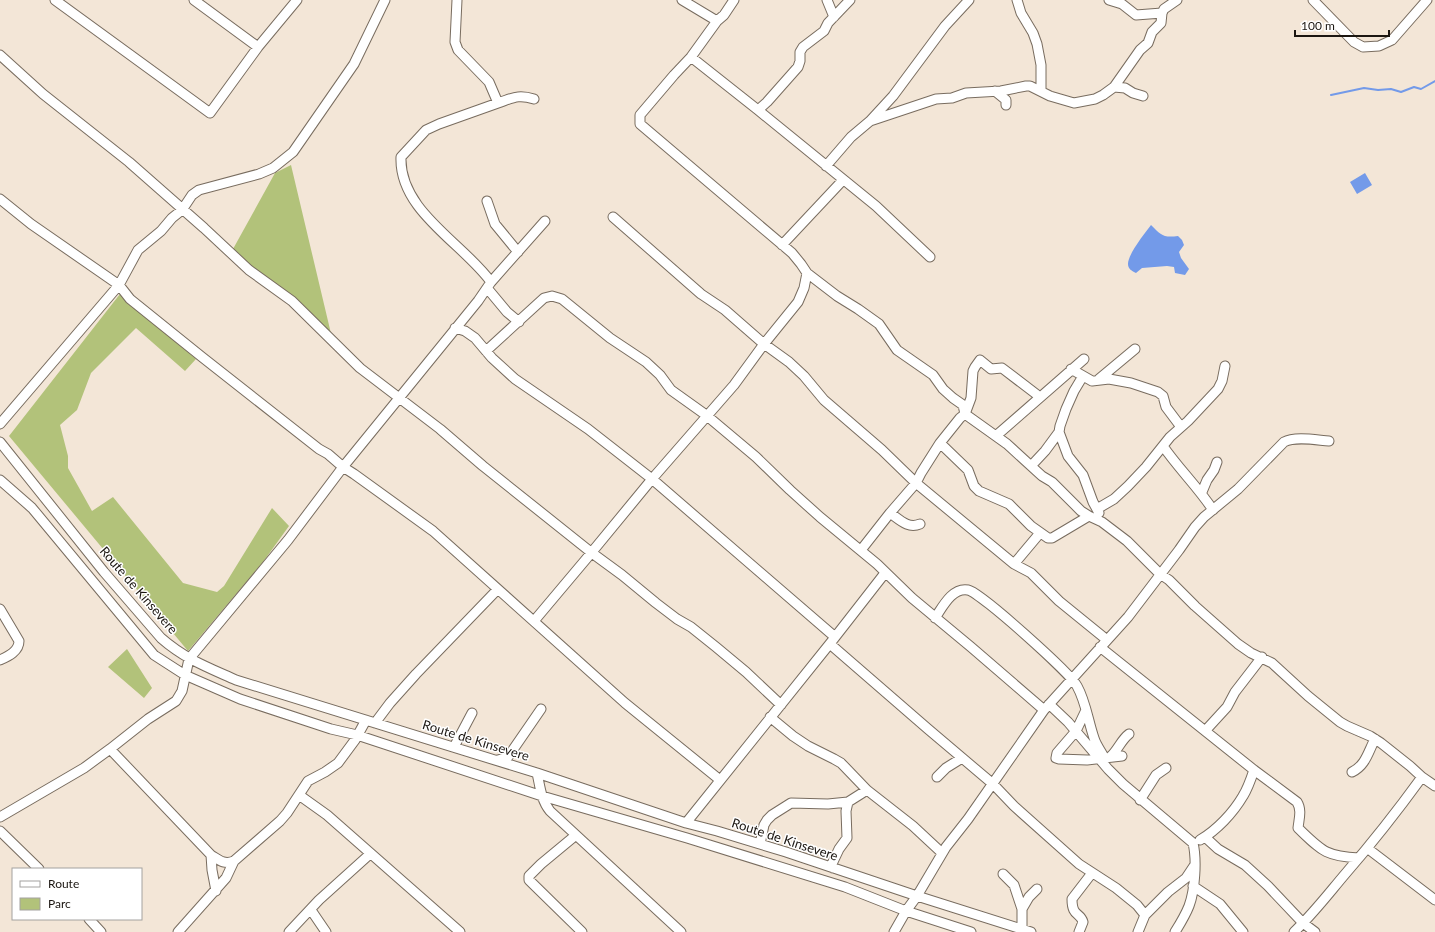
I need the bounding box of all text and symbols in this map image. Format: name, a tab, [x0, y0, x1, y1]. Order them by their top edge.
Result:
scale bar	[1295, 12, 1389, 38]
text: 100 m	[1301, 18, 1335, 33]
street label: Route de Kinsevere	[97, 543, 181, 637]
street label: Route de Kinsevere	[421, 716, 531, 764]
street label: Route de Kinsevere	[730, 814, 840, 864]
legend	[12, 868, 142, 920]
text: Route	[48, 876, 79, 891]
text: Parc	[48, 896, 71, 911]

